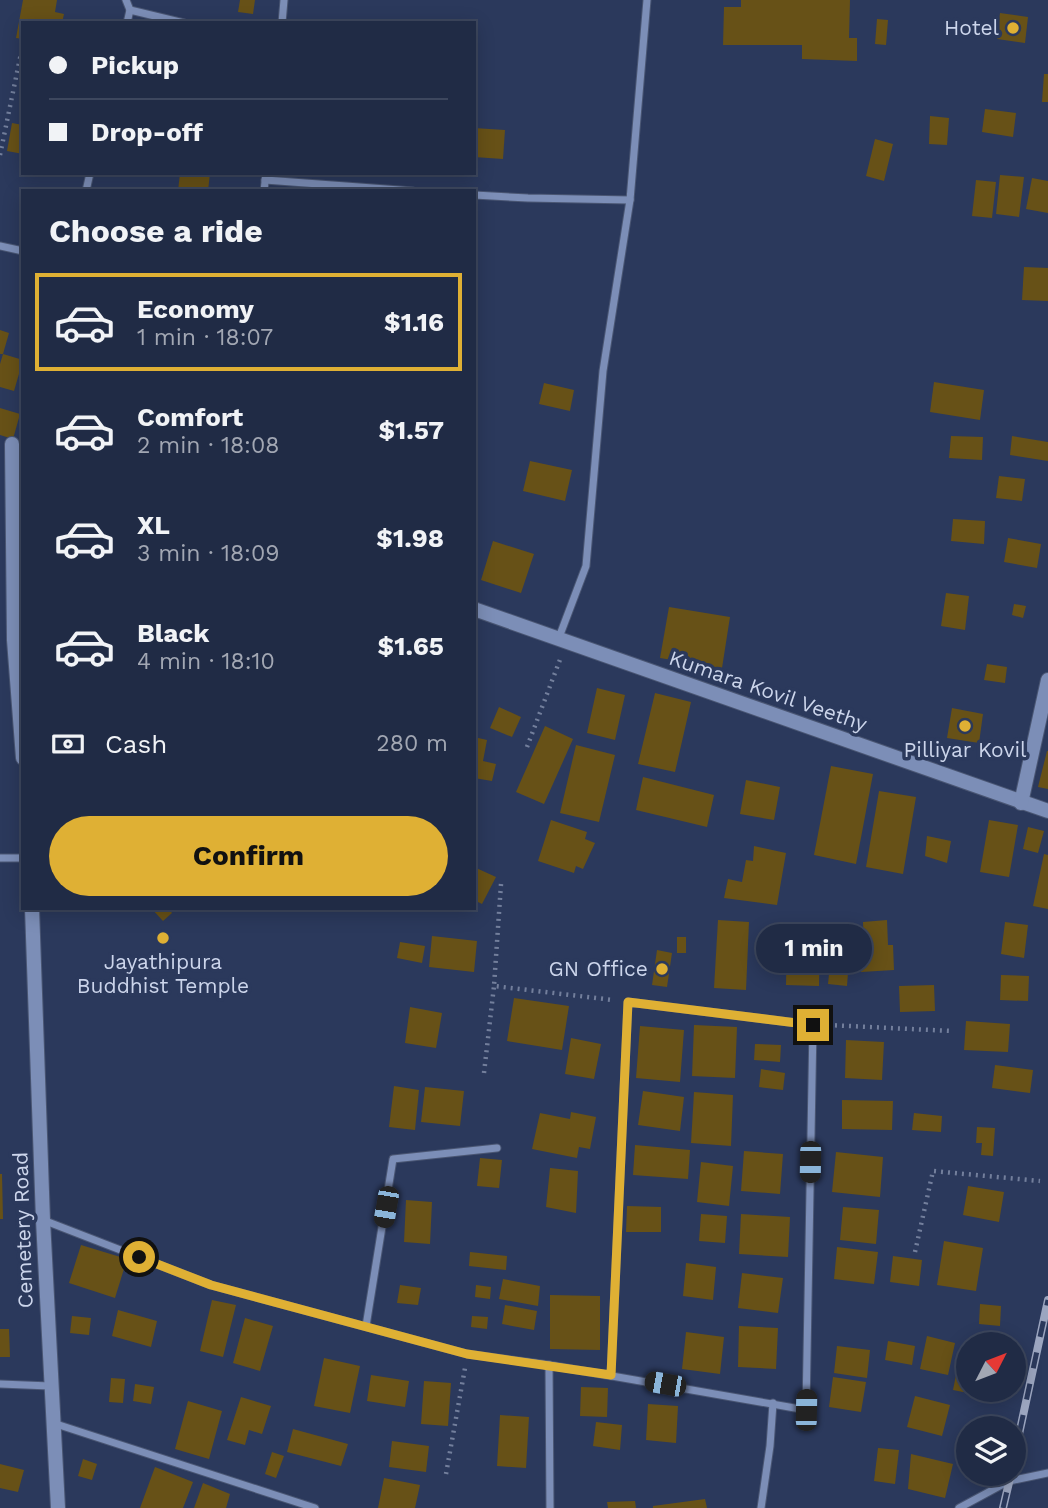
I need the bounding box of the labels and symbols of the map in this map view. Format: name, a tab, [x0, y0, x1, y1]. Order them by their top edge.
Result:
place label: Hotel	[944, 15, 1000, 40]
marker: Hotel	[1005, 20, 1021, 36]
street label: Kumara Kovil Veethy	[666, 645, 871, 736]
marker: Pilliyar Kovil	[957, 718, 973, 734]
place label: Pilliyar Kovil	[904, 737, 1027, 762]
callout: 1 min	[755, 923, 871, 972]
marker: Jayathipura Buddhist Temple	[155, 930, 171, 946]
place label: Jayathipura Buddhist Temple	[77, 949, 249, 998]
place label: GN Office	[549, 956, 648, 981]
marker: GN Office	[654, 961, 670, 977]
route end	[797, 1009, 829, 1041]
car	[800, 1141, 821, 1183]
street label: Cemetery Road	[7, 1151, 38, 1309]
car	[373, 1184, 400, 1230]
route start	[123, 1241, 155, 1273]
north arrow	[956, 1332, 1026, 1402]
car	[643, 1370, 688, 1398]
car	[796, 1389, 817, 1431]

